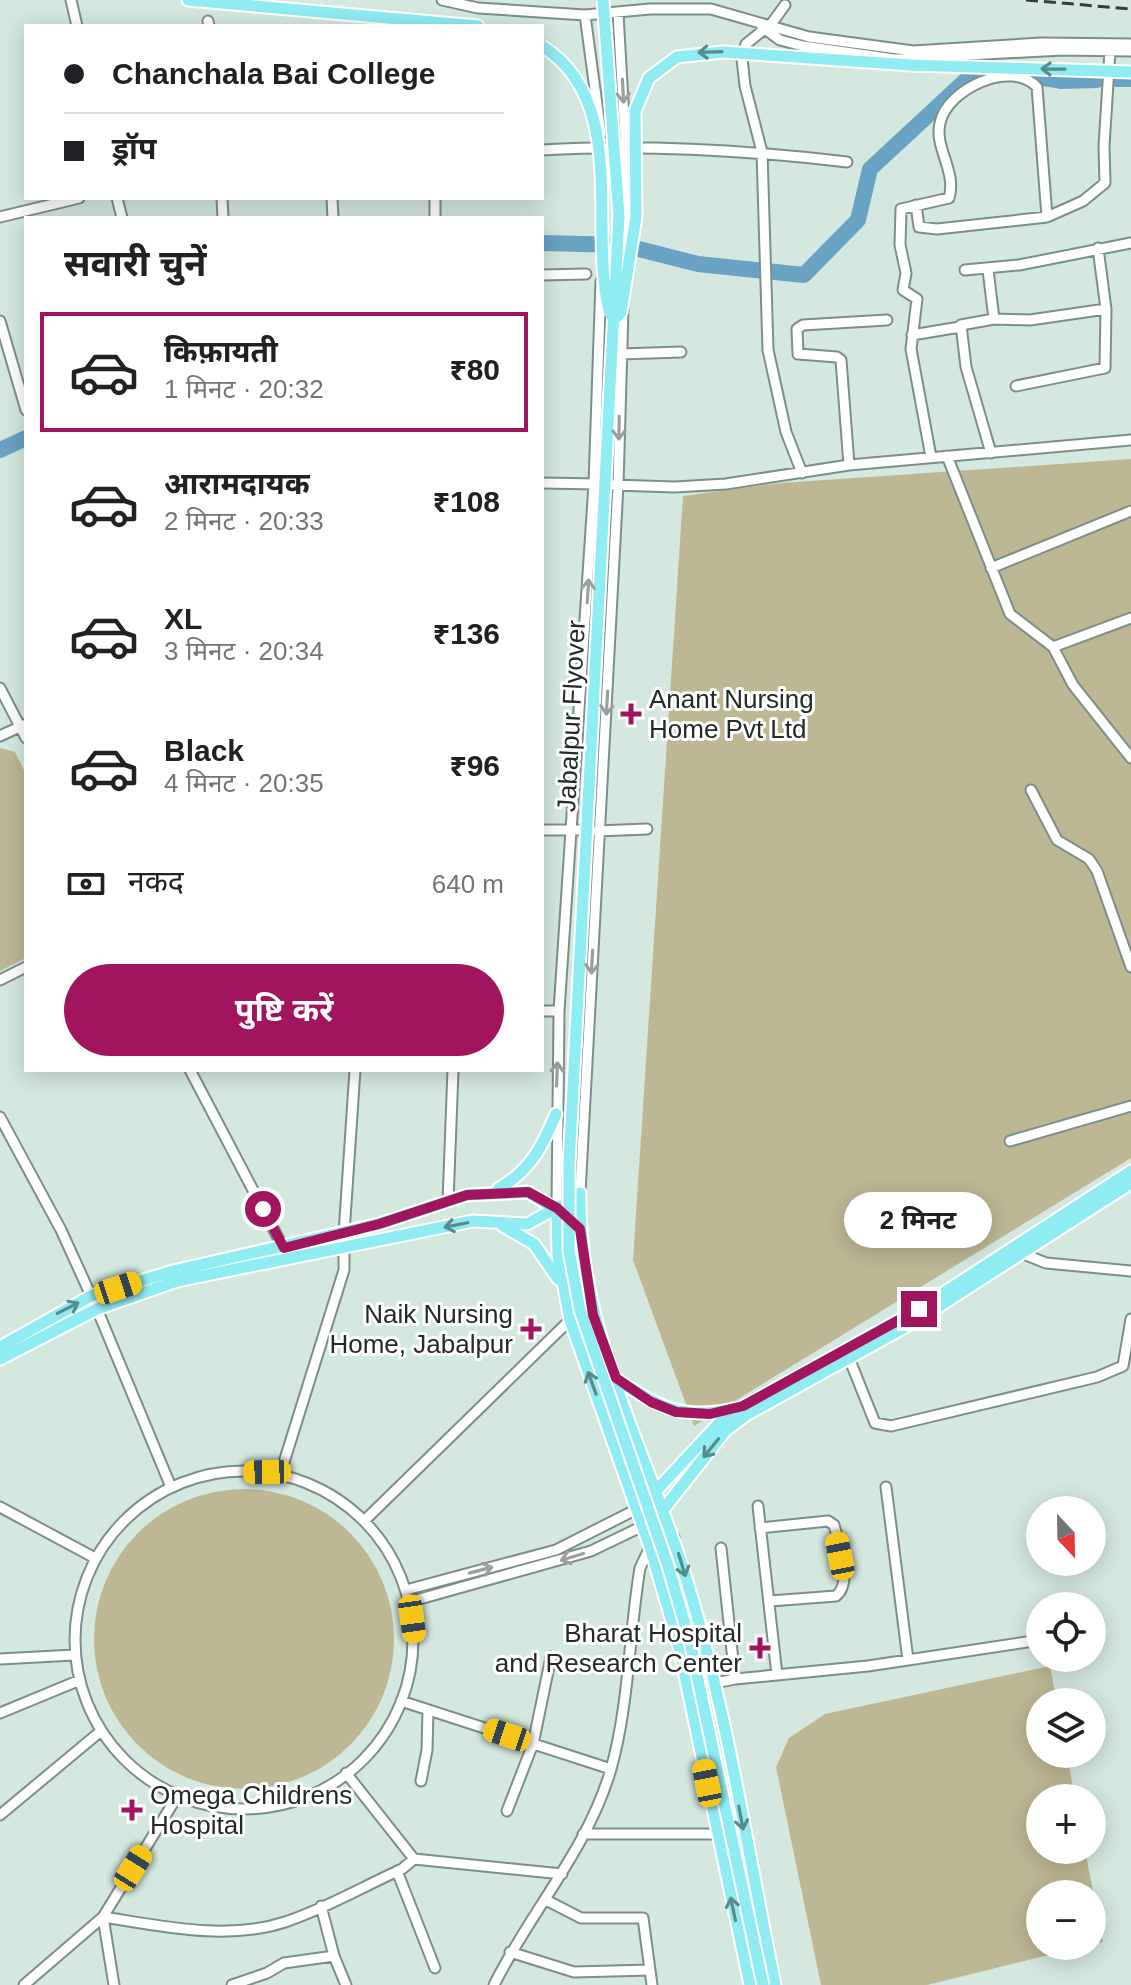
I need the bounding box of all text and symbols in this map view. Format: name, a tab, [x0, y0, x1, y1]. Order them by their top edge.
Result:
one-way arrow	[697, 45, 724, 60]
text: Chanchala Bai College	[112, 57, 435, 90]
one-way arrow	[1040, 61, 1067, 77]
one-way arrow	[616, 77, 631, 104]
text: ड्रॉप	[112, 132, 156, 165]
text: सवारी चुनें	[64, 243, 206, 284]
text: किफ़ायती	[164, 335, 278, 368]
icon: car	[68, 336, 140, 408]
text: ₹80	[449, 353, 500, 386]
text: 1 मिनट · 20:32	[164, 374, 324, 404]
one-way arrow	[611, 414, 627, 441]
text: आरामदायक	[164, 467, 310, 500]
icon: car	[68, 468, 140, 540]
text: ₹108	[433, 485, 500, 518]
text: 2 मिनट · 20:33	[164, 506, 324, 536]
one-way arrow	[580, 578, 595, 605]
icon: car	[68, 600, 140, 672]
text: XL	[164, 602, 202, 635]
text: ₹136	[433, 617, 500, 650]
street label: Jabalpur Flyover	[551, 619, 591, 813]
text: 3 मिनट · 20:34	[164, 636, 324, 666]
place label: Anant Nursing Home Pvt Ltd	[649, 684, 814, 744]
one-way arrow	[599, 689, 614, 716]
marker: Anant Nursing Home Pvt Ltd	[620, 703, 642, 725]
icon: car	[68, 732, 140, 804]
text: Black	[164, 734, 244, 767]
text: ₹96	[449, 749, 500, 782]
text: 4 मिनट · 20:35	[164, 768, 324, 798]
icon: cash	[64, 862, 108, 906]
text: नकद	[128, 865, 184, 898]
text: 640 m	[432, 869, 504, 899]
one-way arrow	[585, 948, 600, 975]
button: पुष्टि करें	[64, 964, 504, 1056]
one-way arrow	[549, 1061, 564, 1088]
route start	[245, 1191, 281, 1227]
callout: 2 मिनट	[845, 1193, 993, 1249]
text: 2 मिनट	[880, 1205, 956, 1235]
one-way arrow	[444, 1218, 469, 1233]
car	[91, 1269, 145, 1307]
route end	[901, 1291, 937, 1327]
place label: Naik Nursing Home, Jabalpur	[329, 1299, 513, 1359]
one-way arrow	[55, 1300, 79, 1316]
marker: Naik Nursing Home, Jabalpur	[520, 1318, 542, 1340]
one-way arrow	[584, 1371, 598, 1396]
one-way arrow	[703, 1437, 720, 1458]
car	[243, 1460, 291, 1484]
north arrow	[1026, 1496, 1106, 1576]
map controls	[1026, 1496, 1106, 1960]
car	[824, 1530, 856, 1582]
one-way arrow	[559, 1550, 585, 1565]
one-way arrow	[675, 1552, 690, 1578]
one-way arrow	[468, 1561, 494, 1576]
button: locate	[1026, 1592, 1106, 1672]
car	[397, 1594, 427, 1644]
place label: Bharat Hospital and Research Center	[495, 1618, 742, 1678]
marker: Bharat Hospital and Research Center	[749, 1637, 771, 1659]
button: layers	[1026, 1688, 1106, 1768]
car	[480, 1716, 534, 1754]
car	[691, 1757, 723, 1809]
place label: Omega Childrens Hospital	[150, 1780, 352, 1840]
button: +	[1026, 1784, 1106, 1864]
marker: Omega Childrens Hospital	[121, 1799, 143, 1821]
one-way arrow	[735, 1805, 750, 1831]
car	[110, 1841, 156, 1895]
button: −	[1026, 1880, 1106, 1960]
one-way arrow	[725, 1897, 740, 1922]

